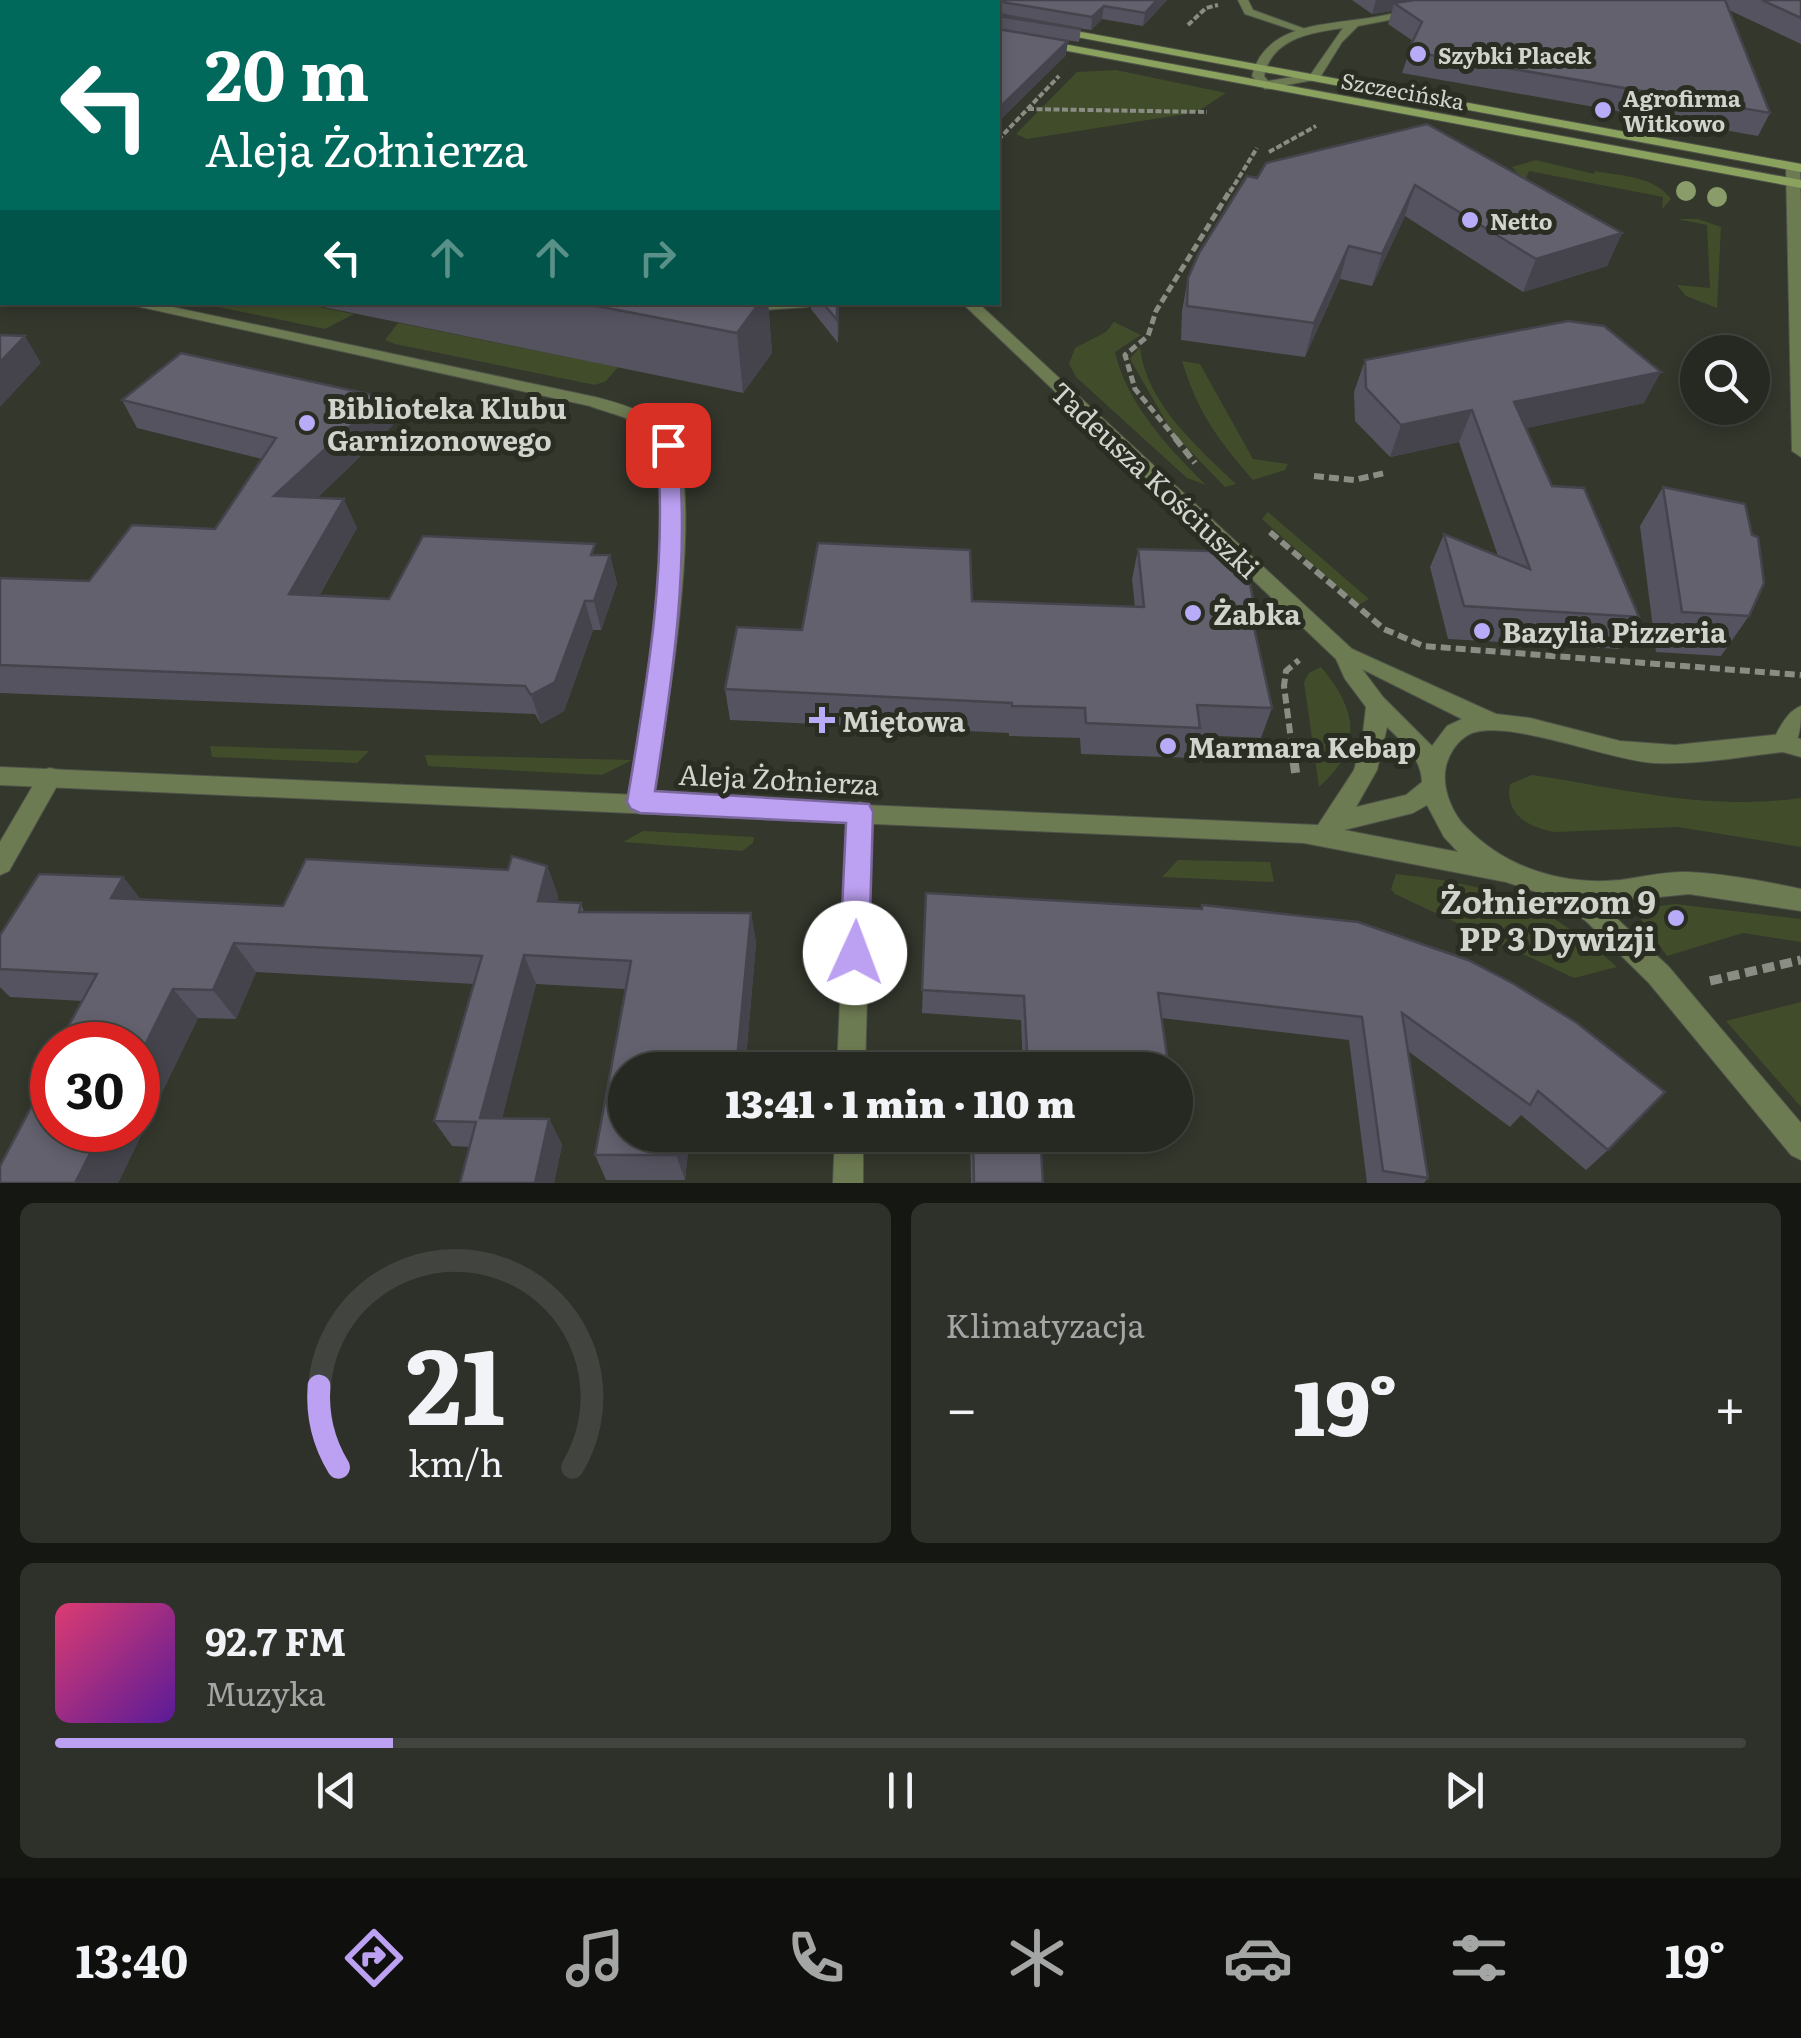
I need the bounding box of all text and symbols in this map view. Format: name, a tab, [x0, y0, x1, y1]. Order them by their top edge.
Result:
text: 20 m	[205, 19, 370, 123]
place label: Szybki Placek	[1438, 38, 1592, 71]
icon: left	[40, 40, 170, 170]
marker: Szybki Placek	[1407, 43, 1429, 65]
street label: Szczecińska	[1339, 63, 1467, 117]
place label: Agrofirma Witkowo	[1623, 81, 1741, 139]
marker: Agrofirma Witkowo	[1592, 99, 1614, 121]
text: Aleja Żołnierza	[205, 114, 528, 181]
place label: Netto	[1490, 204, 1552, 237]
marker: Netto	[1459, 209, 1481, 231]
icon: left	[315, 230, 370, 285]
icon: ahead	[420, 230, 475, 285]
icon: ahead	[525, 230, 580, 285]
icon: right	[630, 230, 685, 285]
map controls	[1680, 335, 1770, 425]
button: search	[1680, 335, 1770, 425]
street label: Tadeusza Kościuszki	[1042, 371, 1270, 587]
place label: Biblioteka Klubu Garnizonowego	[327, 386, 567, 460]
pin	[626, 403, 711, 488]
marker: Biblioteka Klubu Garnizonowego	[296, 412, 318, 434]
icon: arrive	[641, 418, 696, 473]
place label: Żabka	[1213, 592, 1302, 634]
marker: Żabka	[1182, 602, 1204, 624]
place label: Bazylia Pizzeria	[1502, 610, 1727, 652]
marker: Bazylia Pizzeria	[1471, 620, 1493, 642]
place label: Miętowa	[842, 699, 966, 741]
marker: Miętowa	[811, 709, 833, 731]
place label: Marmara Kebap	[1188, 725, 1416, 767]
marker: Marmara Kebap	[1157, 735, 1179, 757]
street label: Aleja Żołnierza	[678, 752, 880, 804]
place label: Żołnierzom 9 PP 3 Dywizji	[1440, 876, 1656, 961]
position arrow	[803, 901, 907, 1005]
marker: Żołnierzom 9 PP 3 Dywizji	[1665, 907, 1687, 929]
speed limit sign: 30	[30, 1022, 160, 1152]
text: 13:41 · 1 min · 110 m	[725, 1073, 1076, 1130]
text: Klimatyzacja	[946, 1300, 1145, 1348]
text: 21	[406, 1303, 505, 1457]
text: 19°	[1294, 1348, 1398, 1459]
text: −	[946, 1364, 978, 1446]
text: +	[1714, 1364, 1746, 1446]
text: km/h	[408, 1435, 503, 1488]
text: 92.7 FM	[205, 1611, 346, 1668]
text: Muzyka	[205, 1668, 326, 1716]
icon: previous	[309, 1763, 364, 1818]
icon: pause	[873, 1763, 928, 1818]
icon: next	[1437, 1763, 1492, 1818]
icon: directions	[339, 1923, 409, 1993]
icon: music	[560, 1923, 630, 1993]
icon: phone	[781, 1923, 851, 1993]
icon: climate	[1002, 1923, 1072, 1993]
icon: car	[1223, 1923, 1293, 1993]
icon: filters	[1444, 1923, 1514, 1993]
text: 13:40	[75, 1925, 188, 1992]
text: 19°	[1665, 1925, 1725, 1992]

